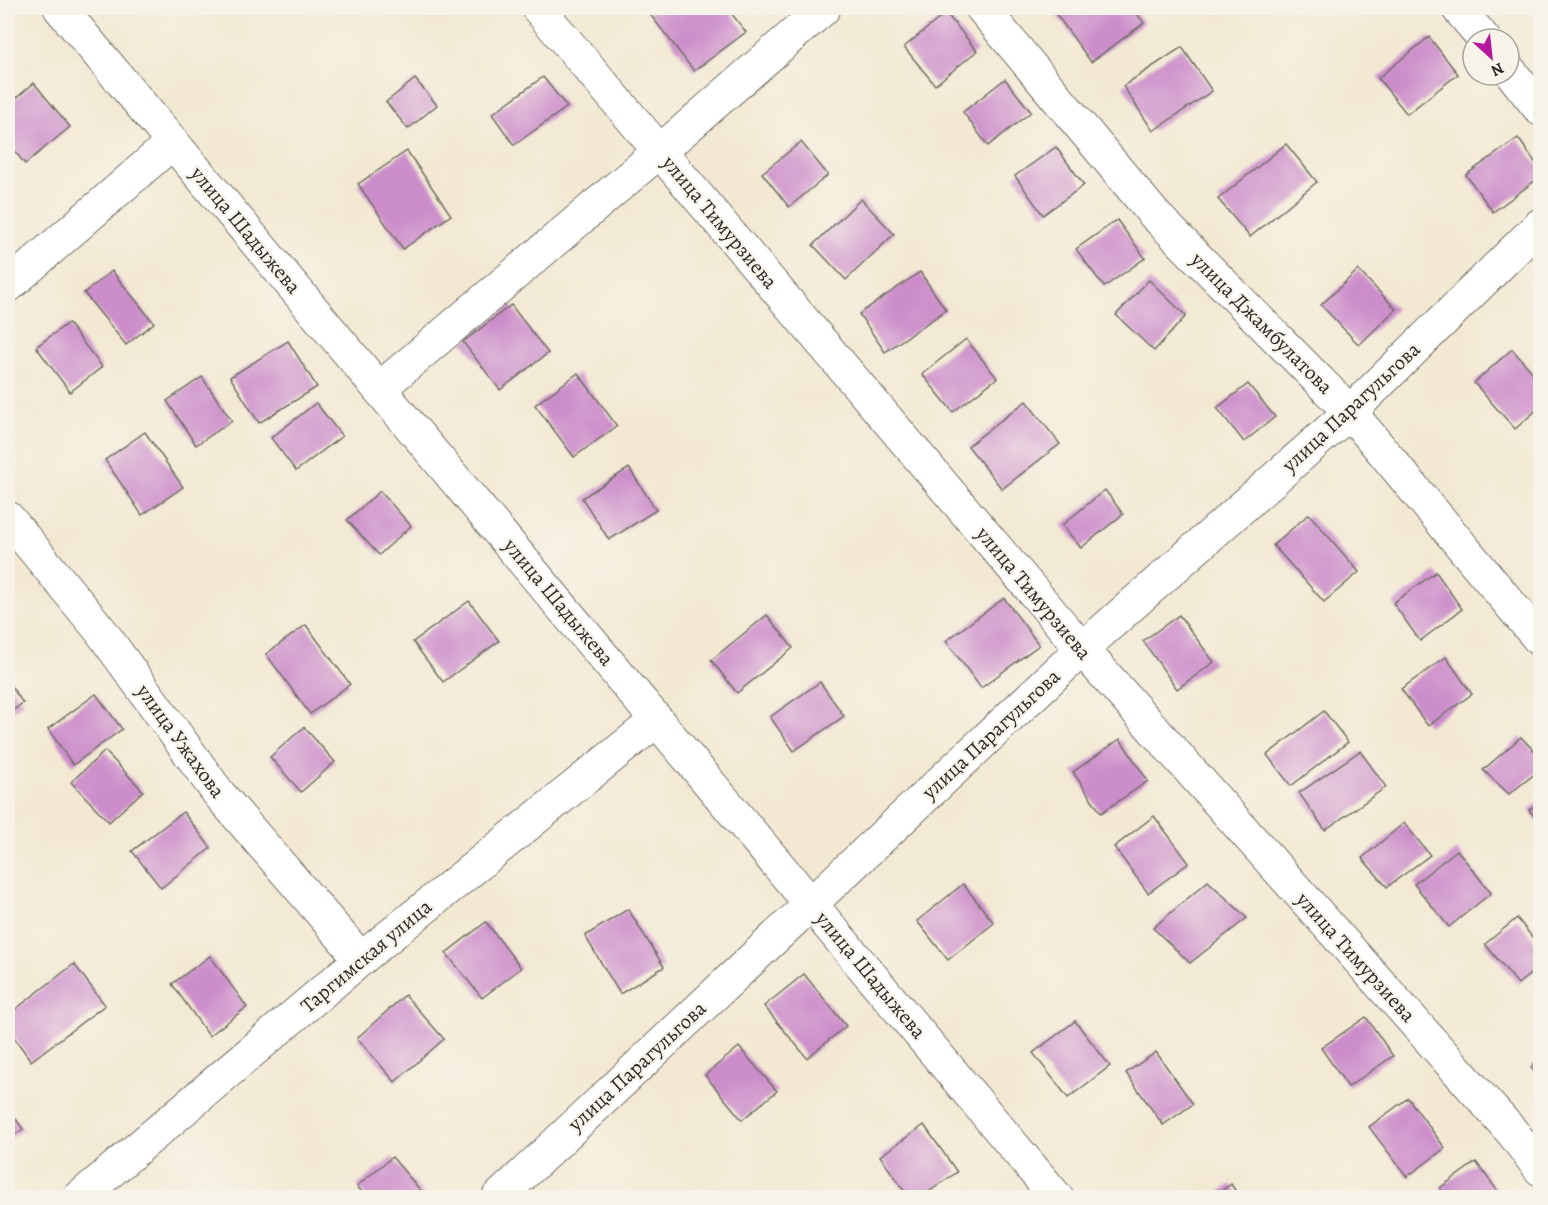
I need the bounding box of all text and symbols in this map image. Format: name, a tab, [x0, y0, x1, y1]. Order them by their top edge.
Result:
north arrow	[1461, 27, 1521, 87]
text: N	[1487, 57, 1508, 82]
street label: улица Тимурзиева	[655, 149, 784, 295]
street label: улица Шадыжева	[184, 160, 308, 300]
street label: улица Джамбулатова	[1184, 245, 1339, 400]
street label: улица Парагульгова	[1275, 335, 1426, 479]
street label: улица Тимурзиева	[969, 520, 1098, 666]
street label: улица Шадыжева	[497, 532, 621, 672]
street label: улица Парагульгова	[915, 662, 1066, 806]
street label: улица Ужахова	[130, 678, 232, 804]
street label: улица Тимурзиева	[1289, 885, 1422, 1028]
street label: Таргимская улица	[294, 893, 438, 1019]
street label: улица Шадыжева	[809, 905, 933, 1045]
street label: улица Парагульгова	[561, 994, 712, 1138]

